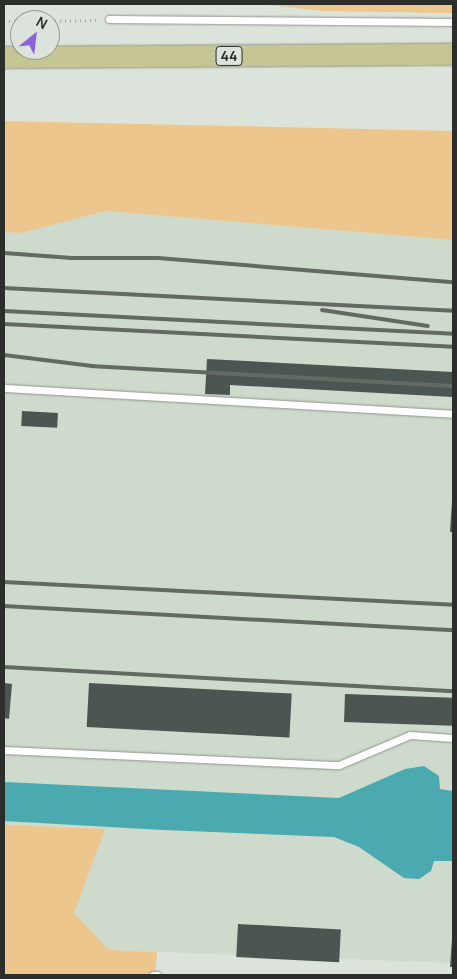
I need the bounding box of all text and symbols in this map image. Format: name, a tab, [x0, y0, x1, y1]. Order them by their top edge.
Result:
north arrow	[10, 10, 60, 60]
text: N	[33, 12, 51, 33]
road number: 44	[215, 44, 243, 68]

